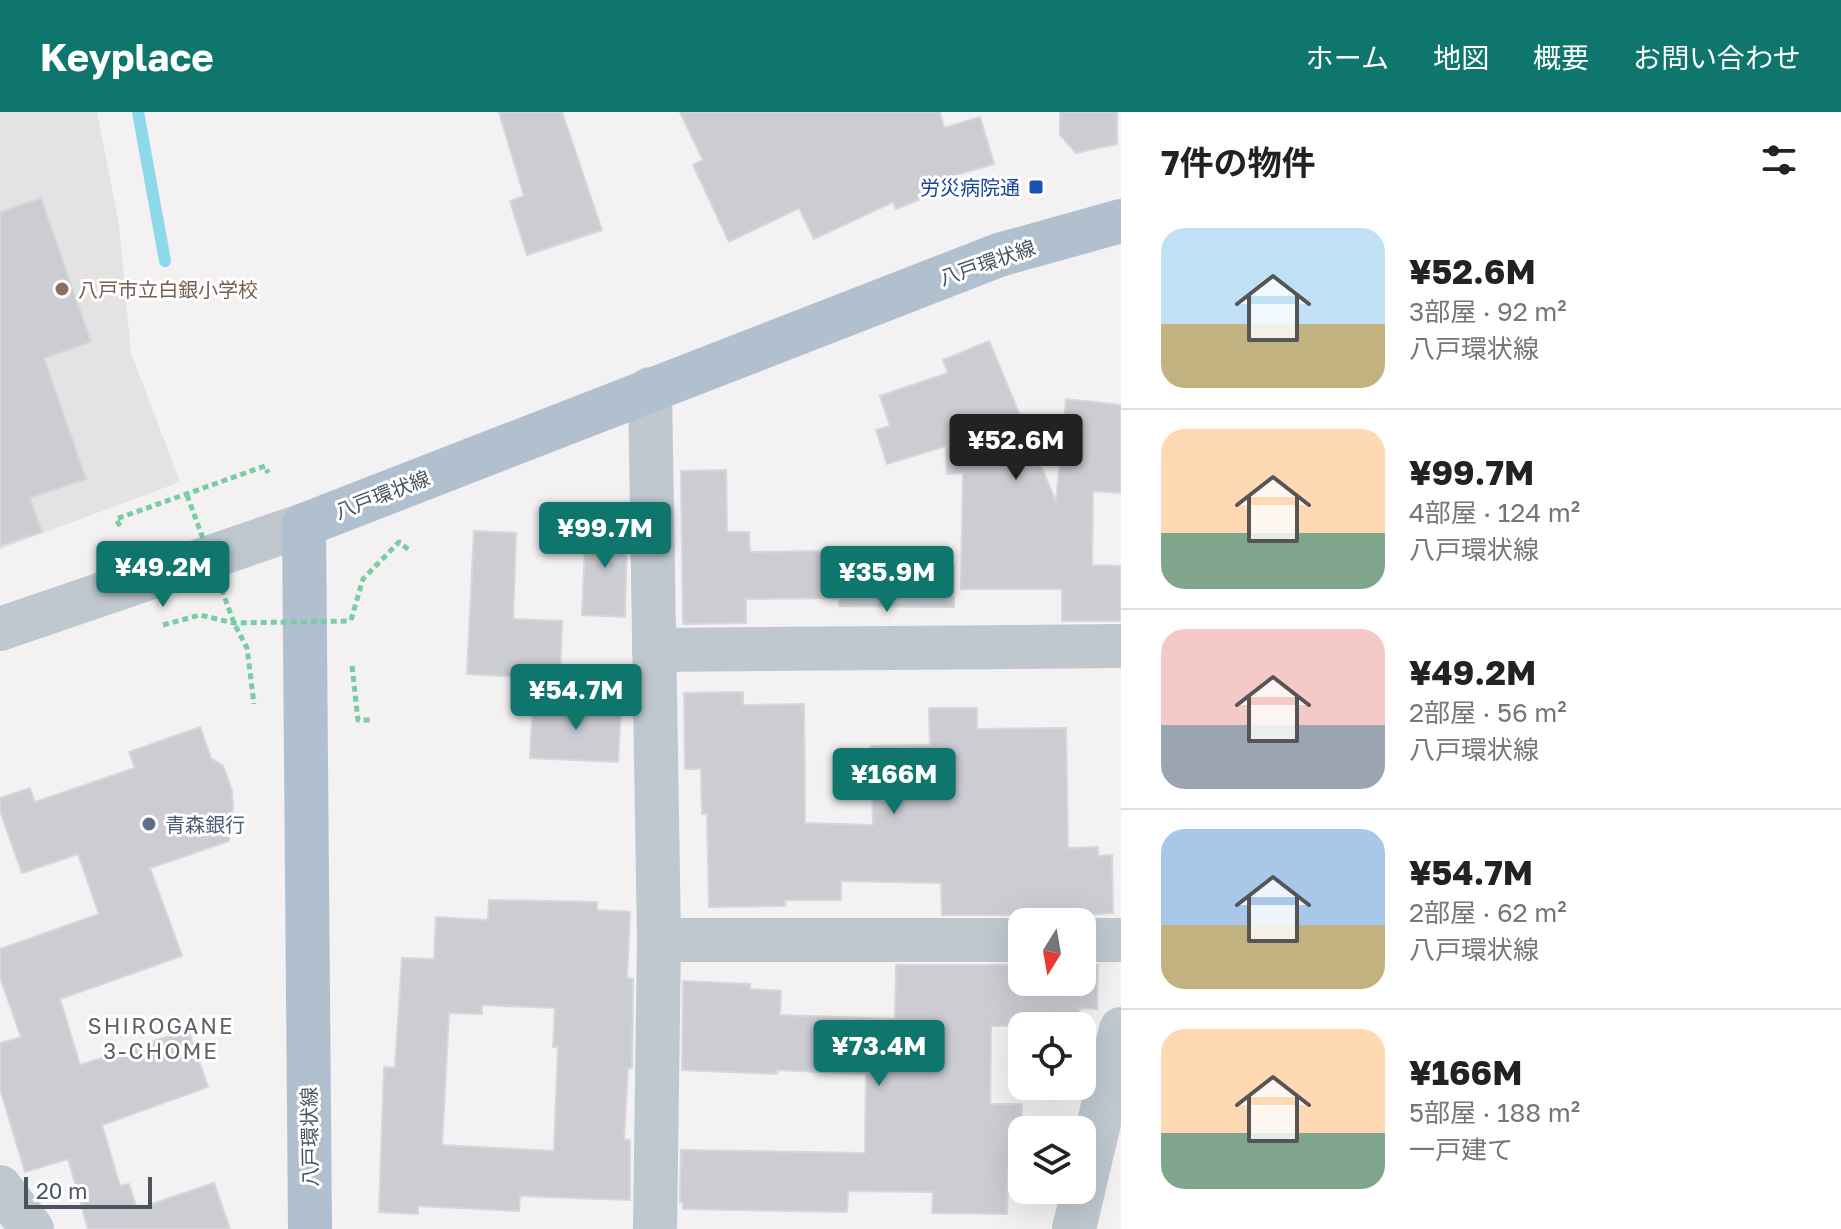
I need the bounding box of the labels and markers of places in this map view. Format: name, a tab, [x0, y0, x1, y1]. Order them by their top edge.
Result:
place label: 労災病院通	[920, 175, 1020, 199]
marker: 労災病院通	[1027, 178, 1045, 196]
place label: 八戸市立白銀小学校	[78, 277, 258, 301]
marker: 八戸市立白銀小学校	[53, 280, 71, 298]
pin: ¥52.6M	[951, 414, 1081, 482]
pin: ¥99.7M	[540, 502, 670, 570]
pin: ¥49.2M	[98, 541, 228, 609]
pin: ¥35.9M	[822, 546, 952, 614]
pin: ¥54.7M	[511, 664, 641, 732]
pin: ¥166M	[838, 748, 950, 816]
place label: 青森銀行	[165, 812, 245, 836]
marker: 青森銀行	[140, 815, 158, 833]
pin: ¥73.4M	[814, 1020, 944, 1088]

